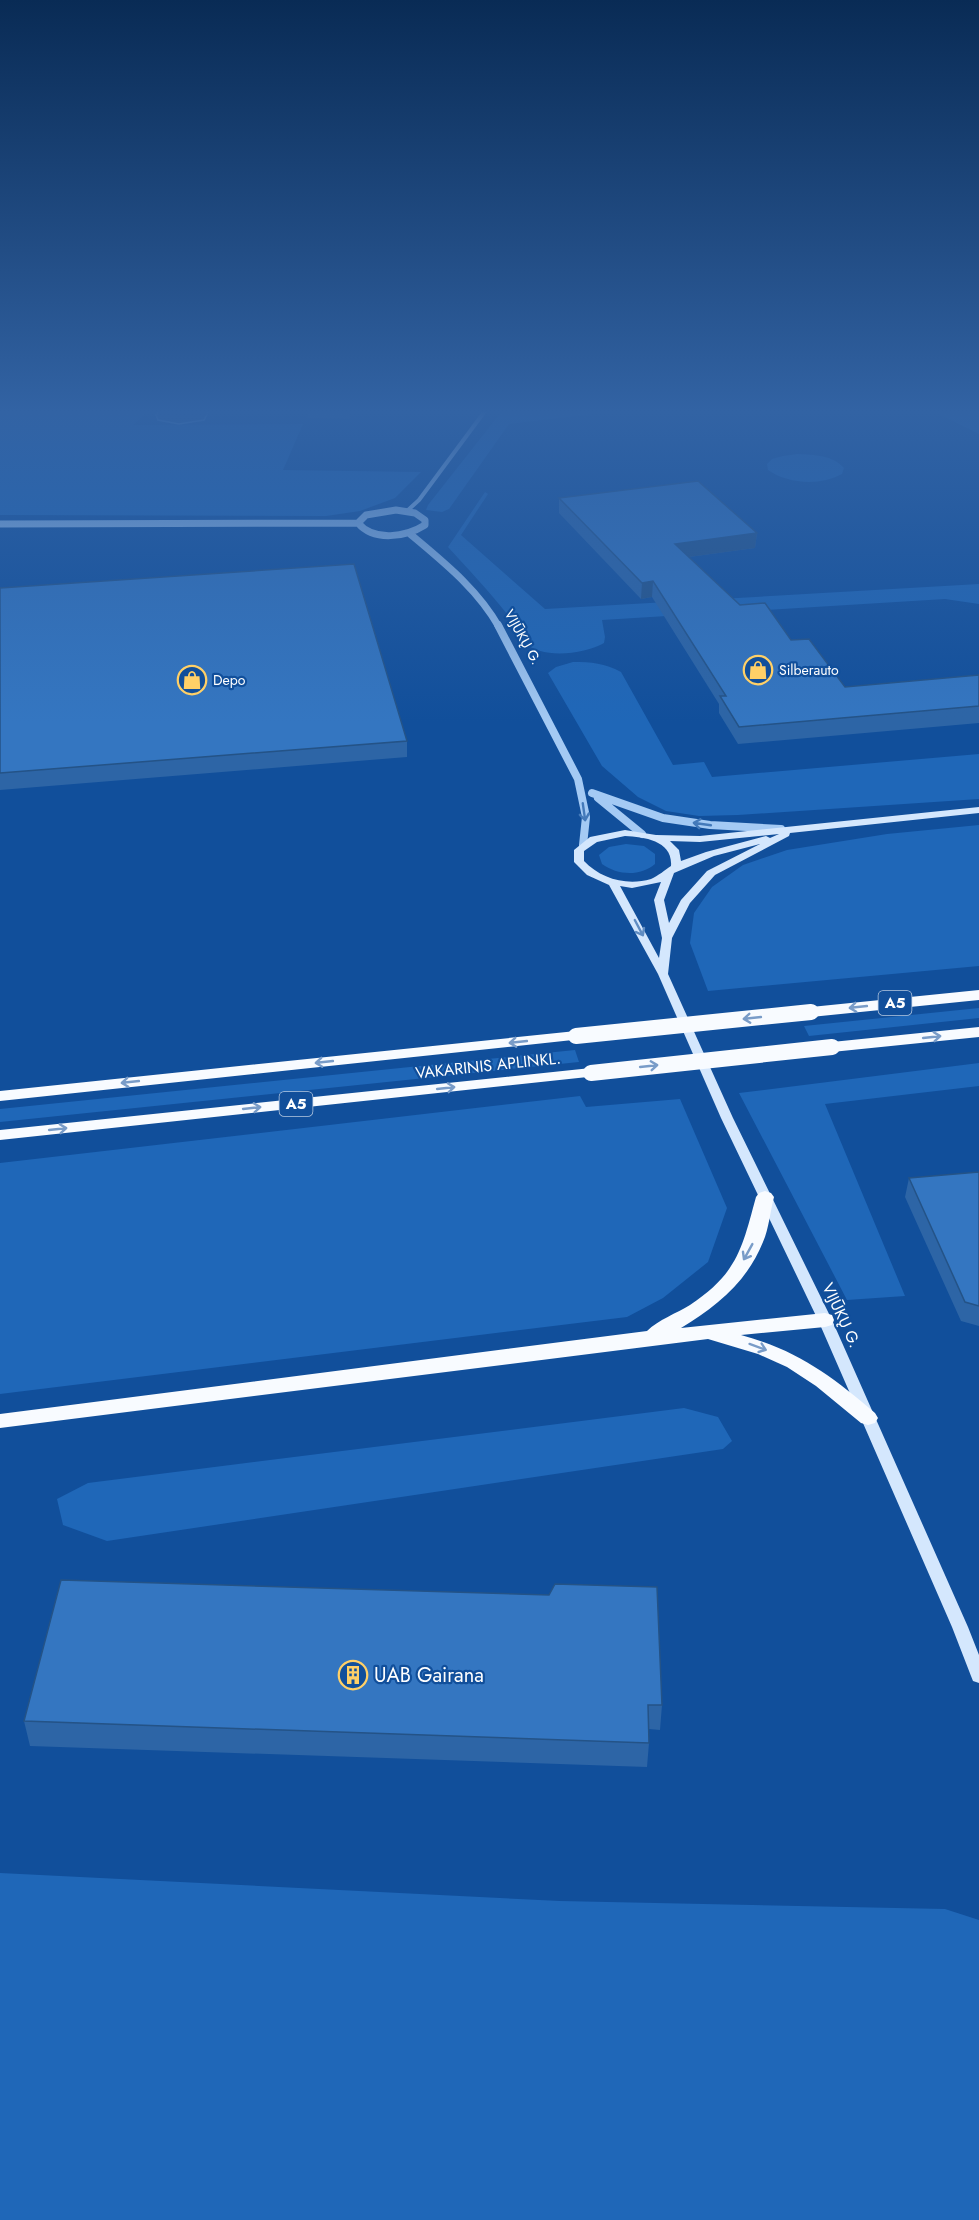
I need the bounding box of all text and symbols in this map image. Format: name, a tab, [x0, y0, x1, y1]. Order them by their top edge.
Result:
street label: VIJŪKŲ G.	[500, 606, 546, 668]
shop icon: Silberauto	[742, 654, 774, 686]
place label: Silberauto	[779, 660, 839, 680]
shop icon: Depo	[176, 664, 208, 696]
place label: Depo	[213, 670, 246, 690]
one-way arrow	[579, 802, 590, 821]
one-way arrow	[692, 818, 712, 829]
one-way arrow	[633, 919, 645, 936]
road number: A5	[878, 991, 912, 1015]
one-way arrow	[849, 1002, 869, 1013]
one-way arrow	[743, 1013, 763, 1024]
one-way arrow	[921, 1031, 941, 1042]
one-way arrow	[509, 1037, 529, 1048]
street label: VAKARINIS APLINKL.	[414, 1046, 562, 1085]
one-way arrow	[315, 1057, 335, 1068]
one-way arrow	[639, 1061, 659, 1072]
one-way arrow	[121, 1077, 141, 1088]
one-way arrow	[436, 1082, 455, 1093]
road number: A5	[280, 1092, 312, 1116]
one-way arrow	[242, 1103, 262, 1114]
one-way arrow	[48, 1123, 68, 1134]
one-way arrow	[742, 1243, 754, 1260]
street label: VIJŪKŲ G.	[817, 1279, 867, 1351]
one-way arrow	[749, 1343, 767, 1354]
building icon: UAB Gairana	[337, 1659, 369, 1691]
place label: UAB Gairana	[374, 1661, 484, 1690]

